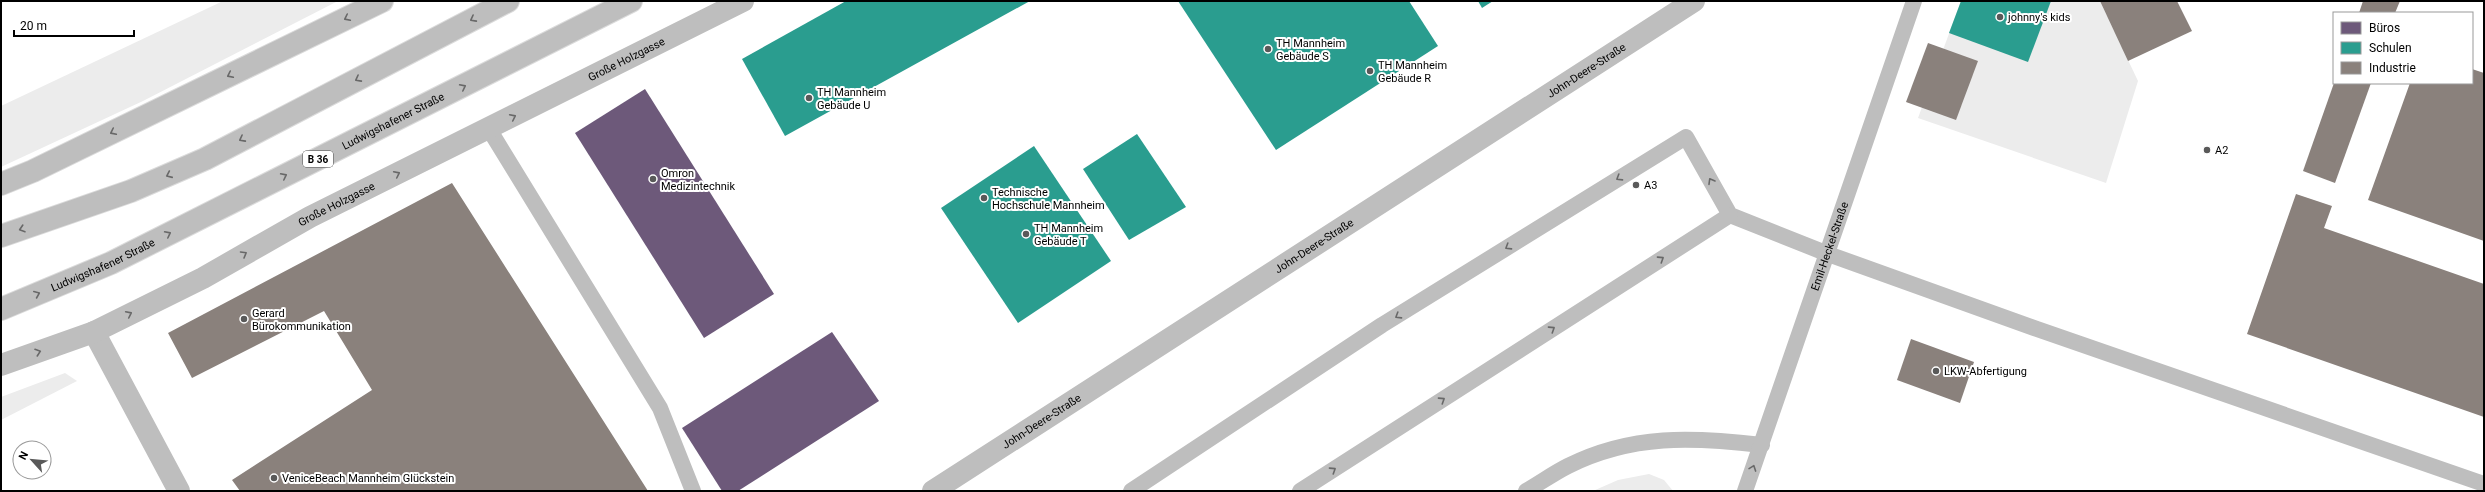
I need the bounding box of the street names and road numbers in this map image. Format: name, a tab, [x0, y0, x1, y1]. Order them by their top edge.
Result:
street label: Große Holzgasse	[586, 35, 667, 84]
street label: John-Deere-Straße	[1545, 41, 1628, 101]
street label: Ludwigshafener Straße	[340, 90, 447, 153]
road number: B 36	[303, 151, 333, 167]
street label: Große Holzgasse	[296, 180, 377, 229]
street label: Emil-Heckel-Straße	[1809, 200, 1851, 292]
street label: John-Deere-Straße	[1272, 216, 1356, 276]
street label: Ludwigshafener Straße	[49, 236, 157, 294]
street label: John-Deere-Straße	[1000, 391, 1084, 452]

